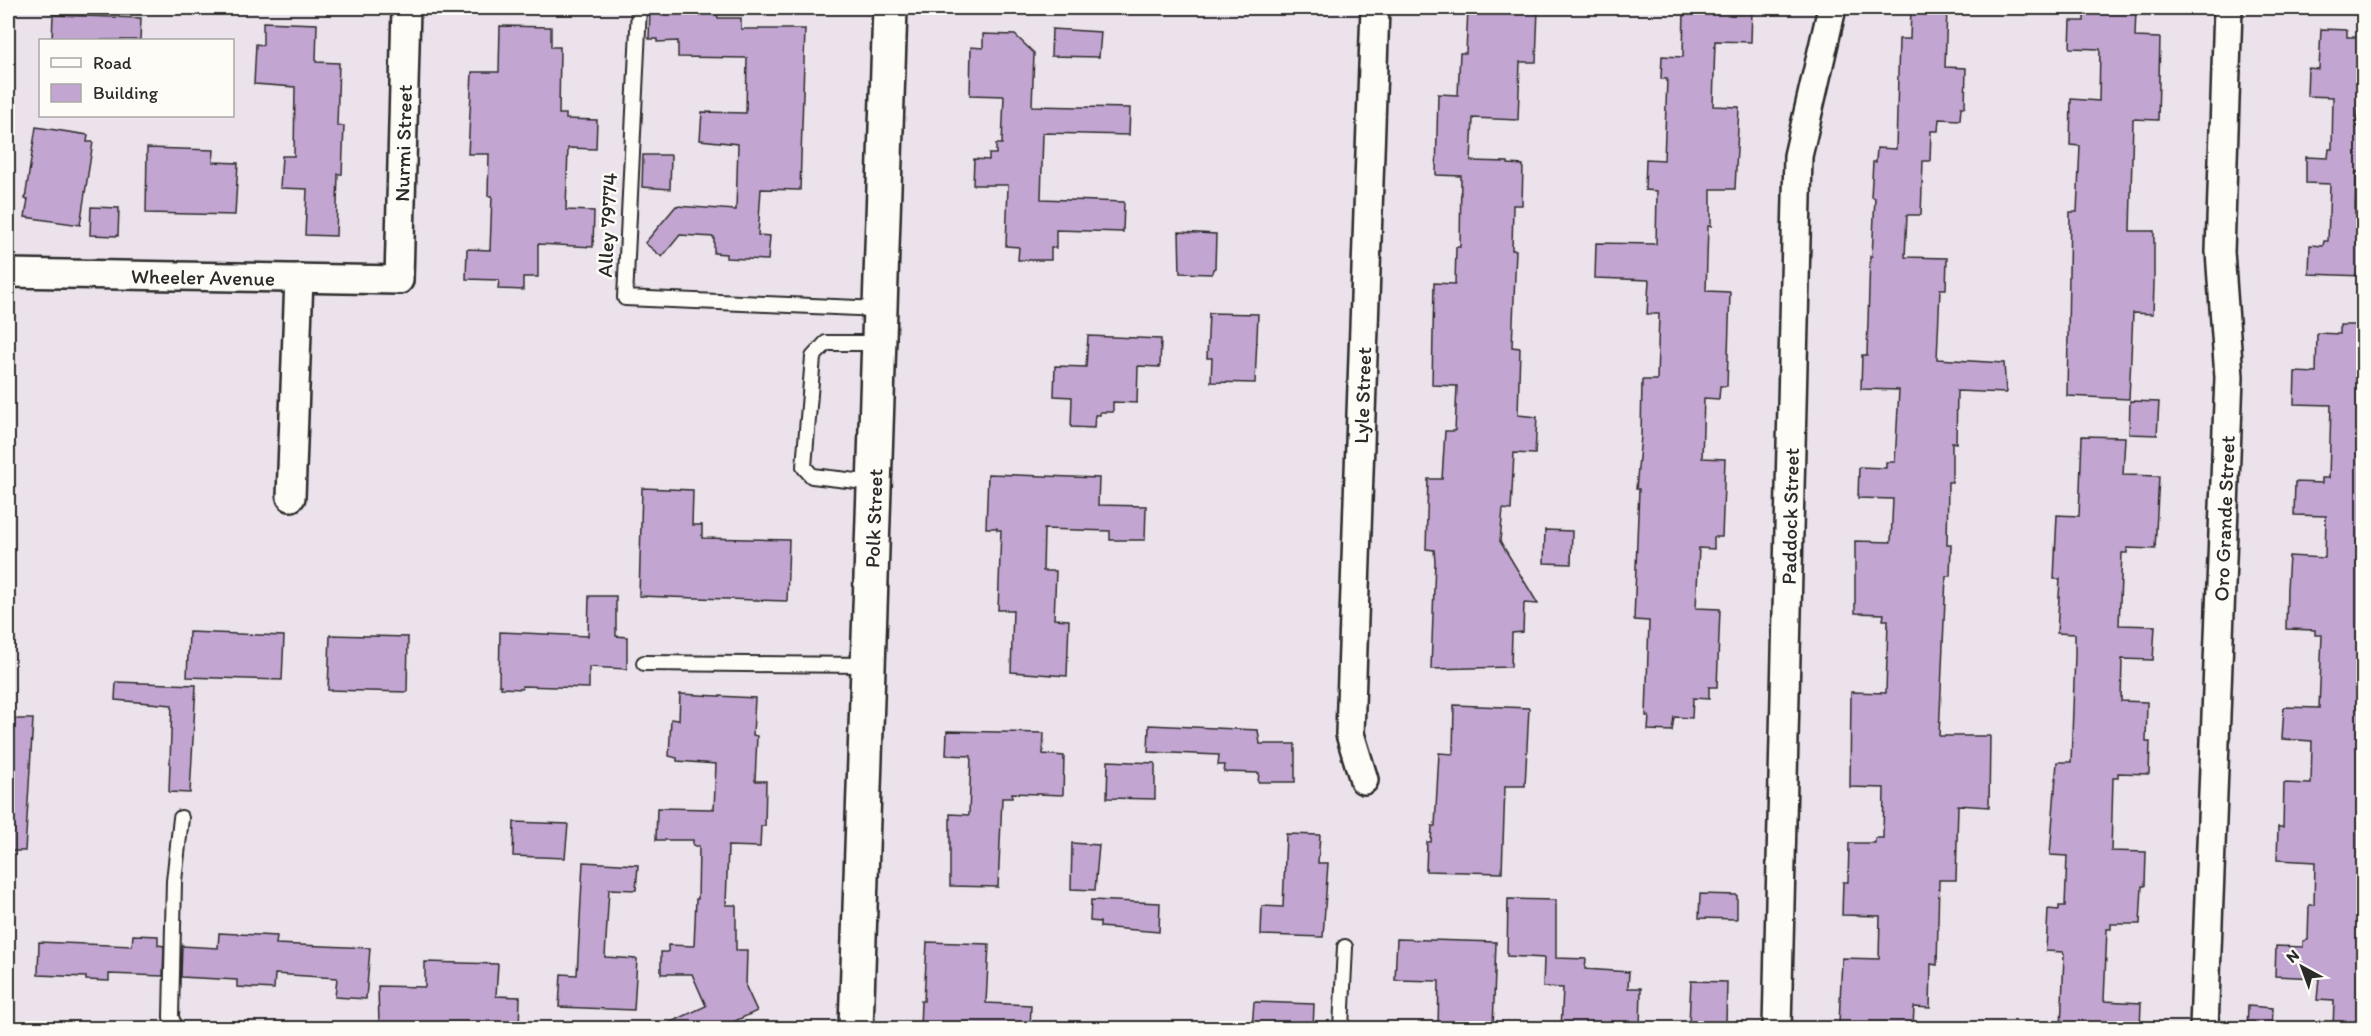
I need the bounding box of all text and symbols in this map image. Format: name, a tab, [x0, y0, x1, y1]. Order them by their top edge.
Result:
legend	[39, 39, 234, 117]
text: Road	[93, 52, 132, 74]
text: Building	[93, 82, 159, 104]
street label: Nurmi Street	[389, 84, 417, 202]
street label: Alley 79774	[592, 172, 622, 278]
street label: Wheeler Avenue	[131, 263, 275, 290]
street label: Lyle Street	[1348, 346, 1376, 444]
street label: Oro Grande Street	[2208, 435, 2239, 602]
street label: Paddock Street	[1775, 447, 1803, 585]
street label: Polk Street	[859, 468, 887, 568]
north arrow	[2272, 937, 2332, 997]
text: N	[2282, 945, 2303, 967]

